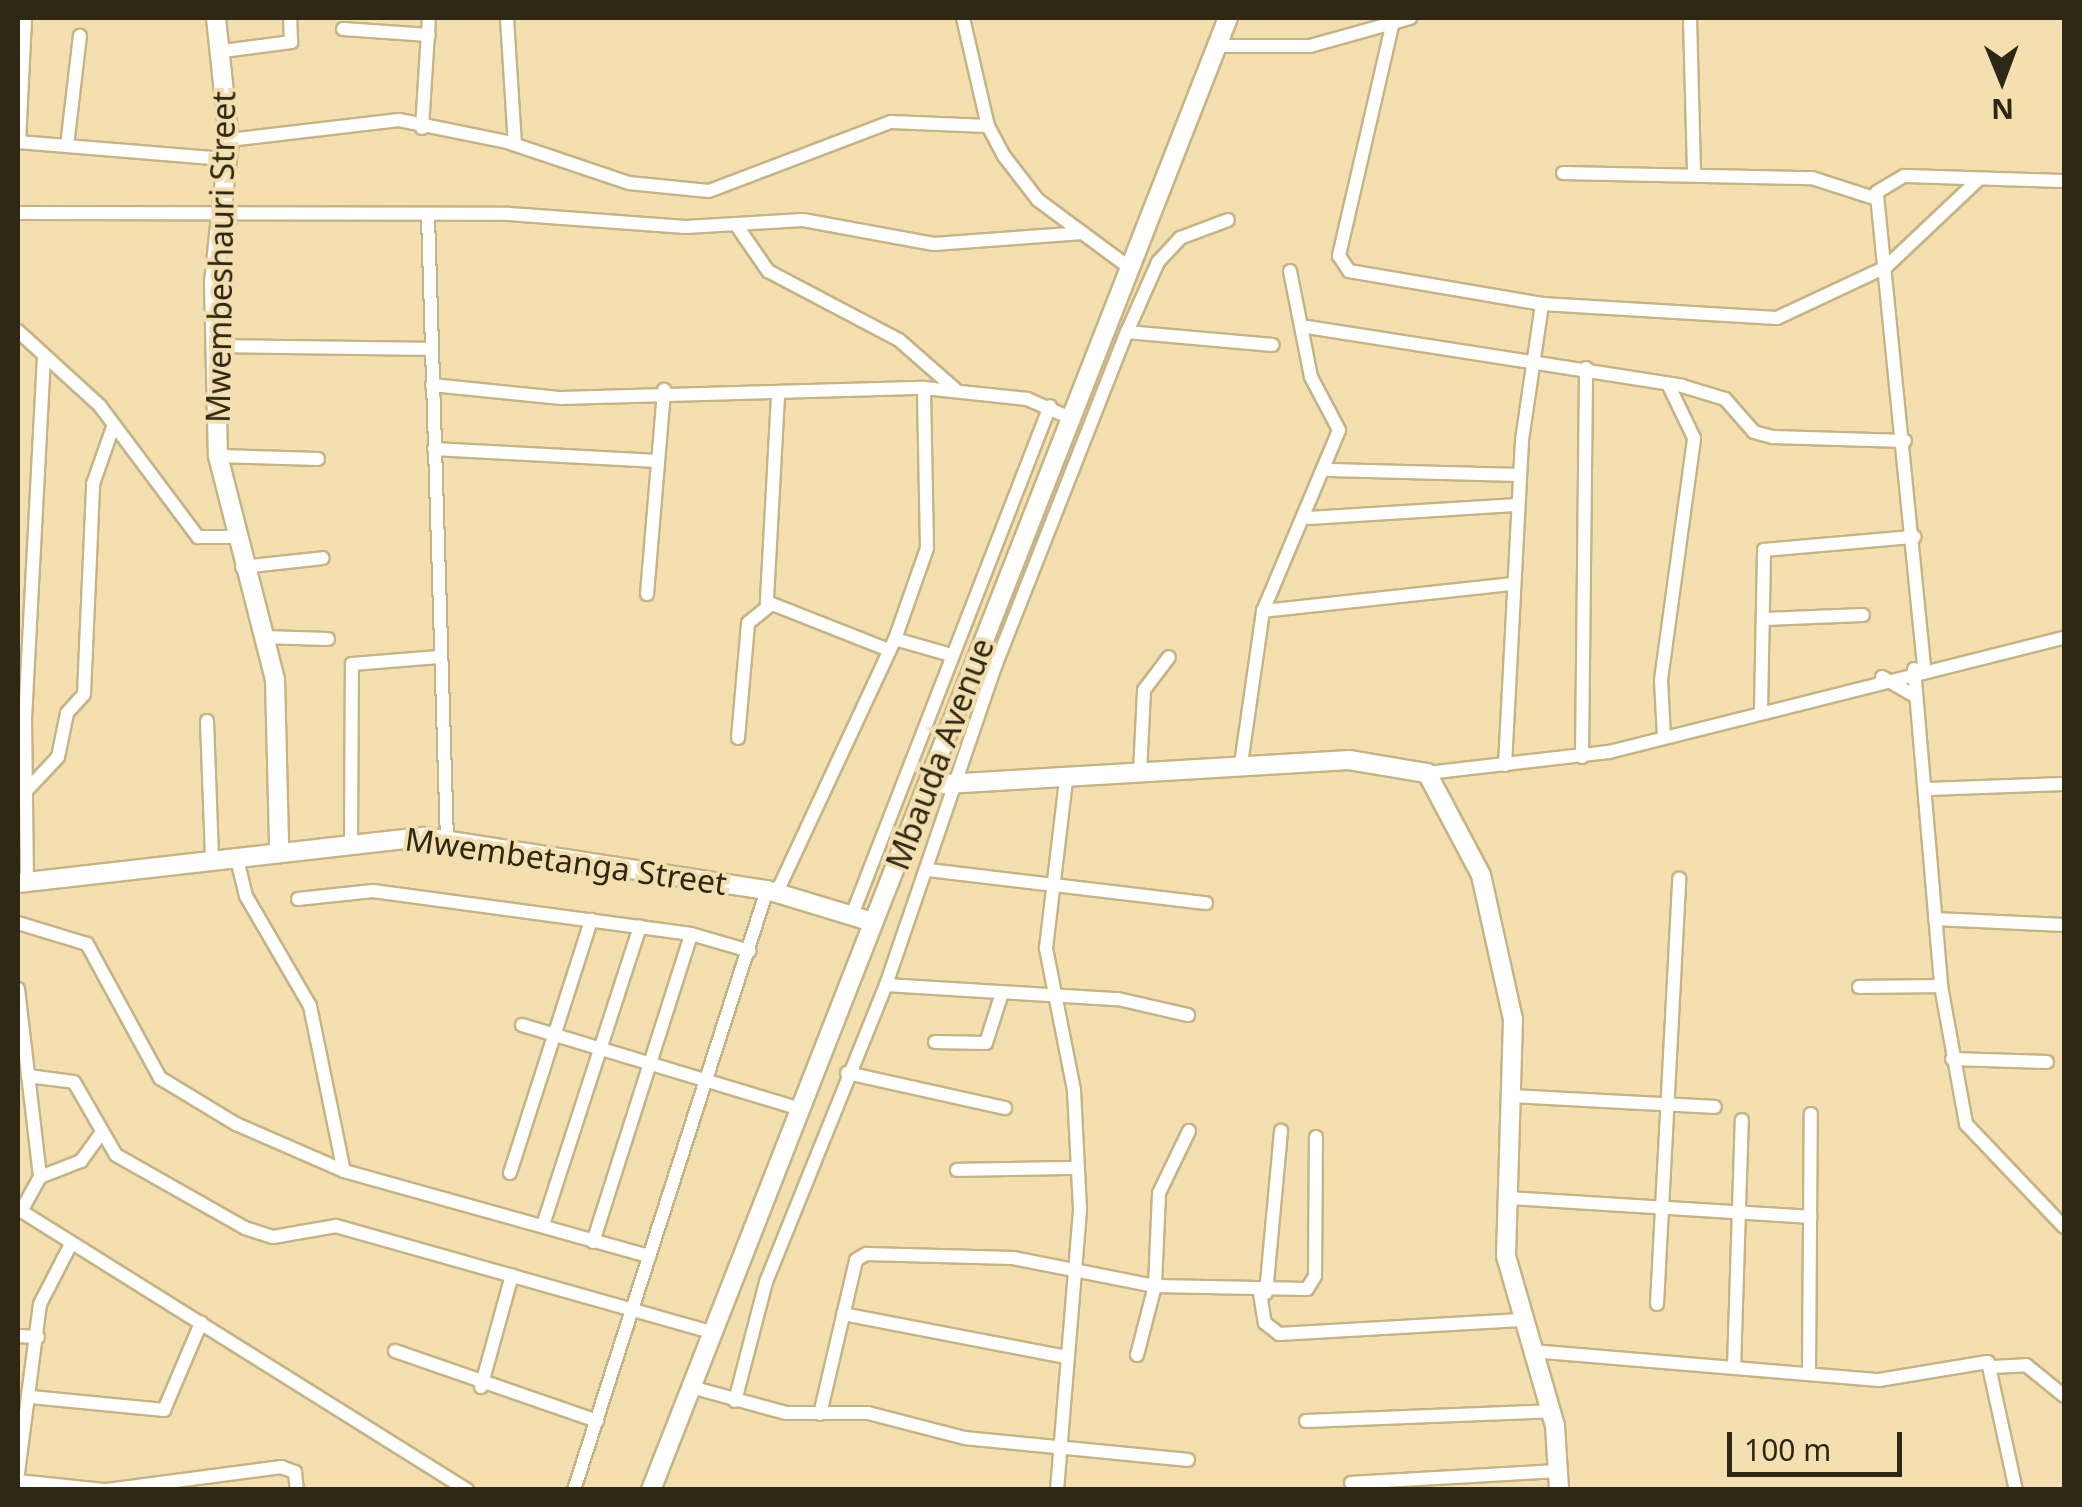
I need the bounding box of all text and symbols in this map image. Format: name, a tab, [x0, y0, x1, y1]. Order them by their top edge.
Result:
north arrow	[1952, 30, 2052, 130]
street label: Mwembeshauri Street	[199, 91, 243, 423]
text: N	[1991, 91, 2014, 129]
street label: Mbauda Avenue	[878, 633, 1002, 875]
street label: Mwembetanga Street	[403, 819, 729, 903]
scale bar	[1732, 1412, 1907, 1474]
text: 100 m	[1744, 1429, 1831, 1470]

